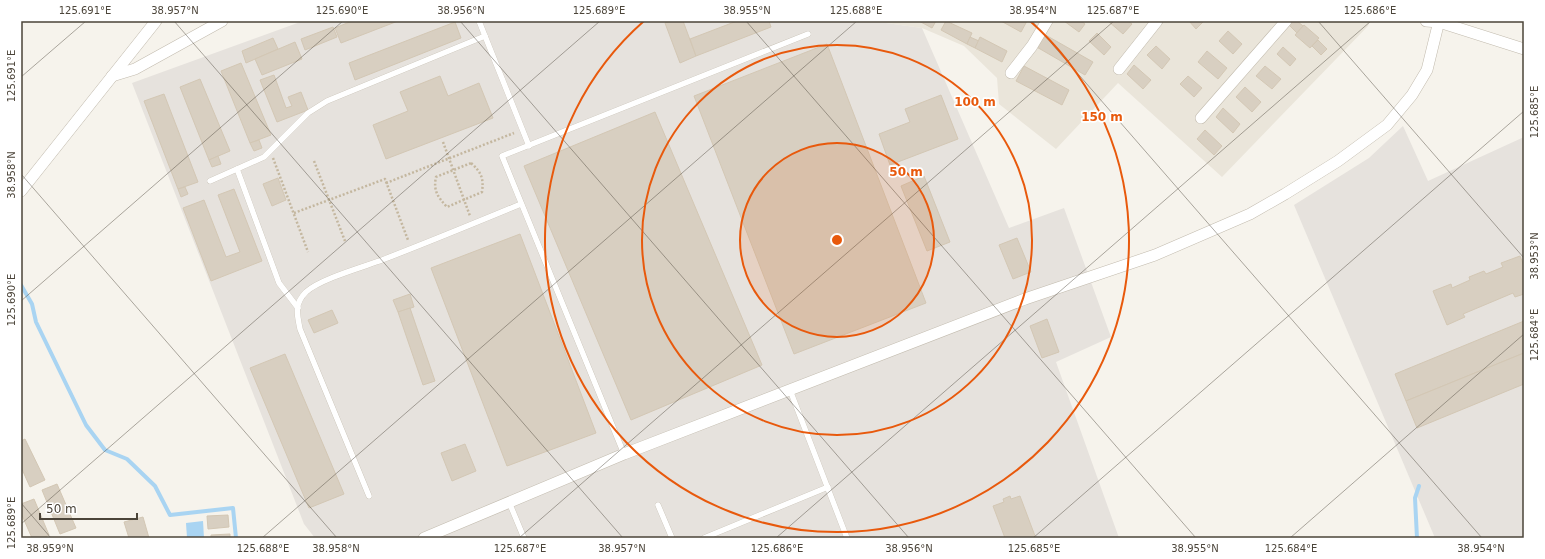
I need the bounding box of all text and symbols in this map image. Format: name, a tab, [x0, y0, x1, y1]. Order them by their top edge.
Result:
text: 125.691°E	[59, 5, 111, 16]
text: 38.957°N	[151, 5, 199, 16]
text: 125.690°E	[316, 5, 368, 16]
text: 38.956°N	[437, 5, 485, 16]
text: 125.689°E	[573, 5, 625, 16]
text: 38.955°N	[723, 5, 771, 16]
text: 125.688°E	[830, 5, 882, 16]
text: 38.954°N	[1009, 5, 1057, 16]
text: 125.687°E	[1087, 5, 1139, 16]
text: 125.686°E	[1344, 5, 1396, 16]
text: 125.691°E	[6, 50, 17, 102]
text: 125.685°E	[1529, 86, 1540, 138]
text: 100 m	[954, 95, 996, 109]
text: 150 m	[1081, 110, 1123, 124]
text: 38.958°N	[6, 151, 17, 199]
text: 50 m	[889, 165, 923, 179]
text: 38.953°N	[1529, 232, 1540, 280]
centre of rings	[830, 233, 844, 247]
text: 125.690°E	[6, 274, 17, 326]
text: 125.684°E	[1529, 309, 1540, 361]
scale bar	[40, 495, 137, 521]
text: 125.689°E	[6, 497, 17, 549]
text: 50 m	[46, 502, 77, 516]
text: 38.959°N	[26, 543, 74, 554]
text: 125.688°E	[237, 543, 289, 554]
text: 38.958°N	[312, 543, 360, 554]
text: 125.687°E	[494, 543, 546, 554]
text: 38.957°N	[598, 543, 646, 554]
text: 125.686°E	[751, 543, 803, 554]
text: 38.956°N	[885, 543, 933, 554]
text: 125.685°E	[1008, 543, 1060, 554]
text: 38.955°N	[1171, 543, 1219, 554]
text: 125.684°E	[1265, 543, 1317, 554]
text: 38.954°N	[1457, 543, 1505, 554]

